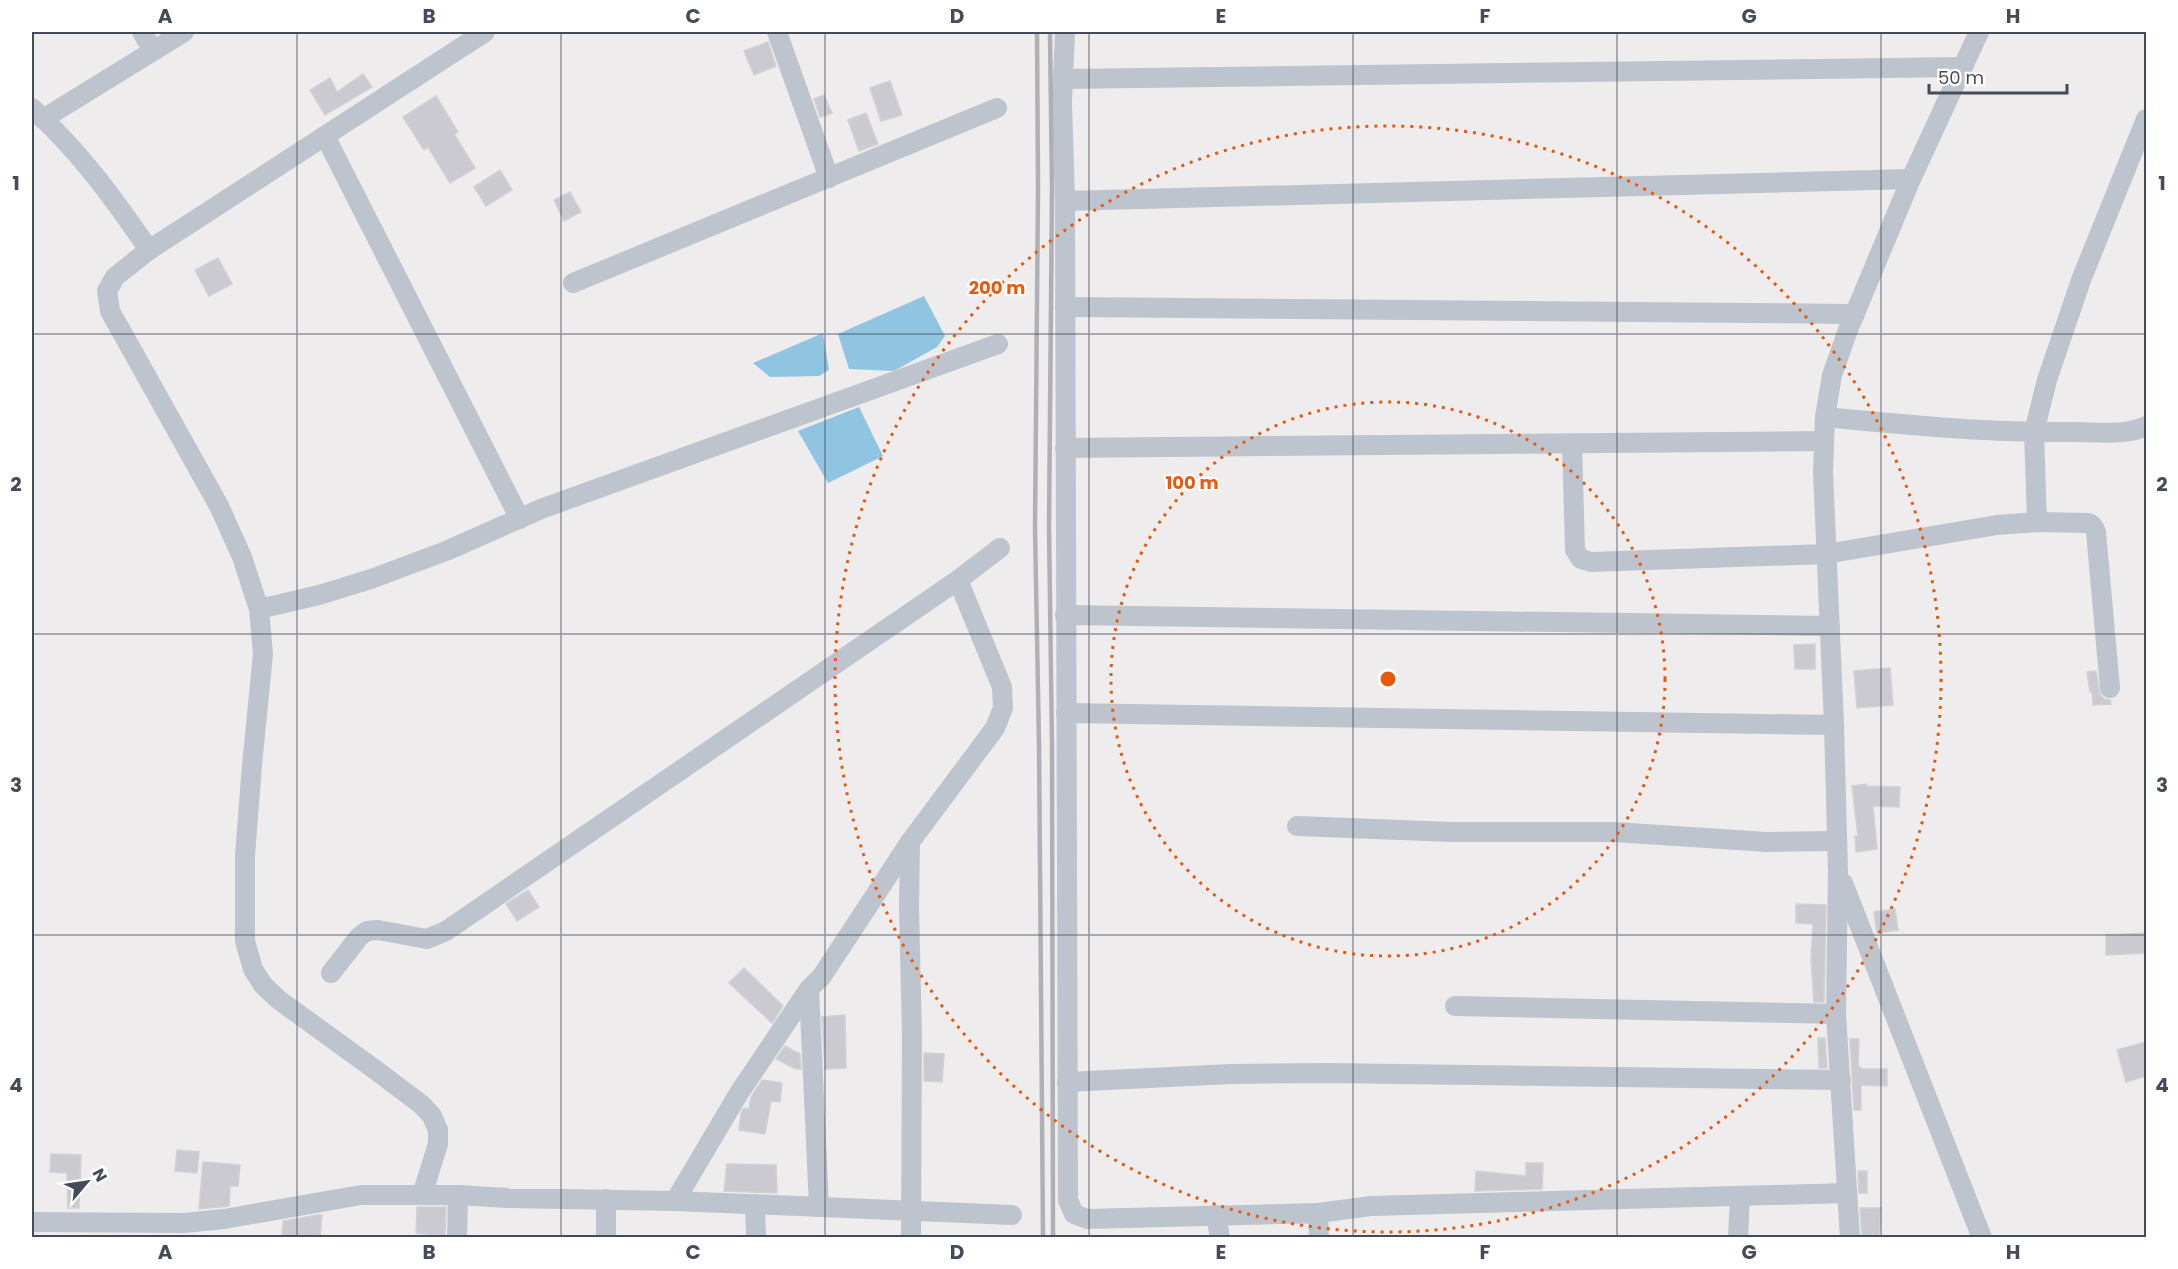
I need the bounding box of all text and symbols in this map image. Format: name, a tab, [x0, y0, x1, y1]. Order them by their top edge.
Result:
text: A	[158, 2, 173, 30]
text: B	[422, 2, 436, 30]
text: C	[685, 2, 701, 30]
text: D	[950, 2, 964, 30]
text: E	[1216, 2, 1226, 30]
text: F	[1480, 2, 1491, 30]
text: G	[1741, 2, 1757, 30]
text: H	[2006, 2, 2020, 30]
scale bar	[1929, 57, 2067, 95]
text: 50 m	[1938, 65, 1984, 90]
text: 1	[12, 169, 20, 197]
text: 1	[2158, 169, 2166, 197]
text: 200 m	[969, 275, 1025, 300]
text: 2	[10, 470, 22, 498]
text: 100 m	[1165, 470, 1219, 495]
text: 2	[2156, 470, 2168, 498]
centre of rings	[1378, 669, 1398, 689]
text: 3	[10, 771, 22, 799]
text: 3	[2156, 771, 2168, 799]
text: 4	[9, 1071, 23, 1099]
text: 4	[2155, 1071, 2169, 1099]
north arrow	[57, 1152, 117, 1212]
text: N	[87, 1164, 113, 1186]
text: A	[158, 1238, 173, 1266]
text: B	[422, 1238, 436, 1266]
text: C	[685, 1238, 701, 1266]
text: D	[950, 1238, 964, 1266]
text: E	[1216, 1238, 1226, 1266]
text: F	[1480, 1238, 1491, 1266]
text: G	[1741, 1238, 1757, 1266]
text: H	[2006, 1238, 2020, 1266]

